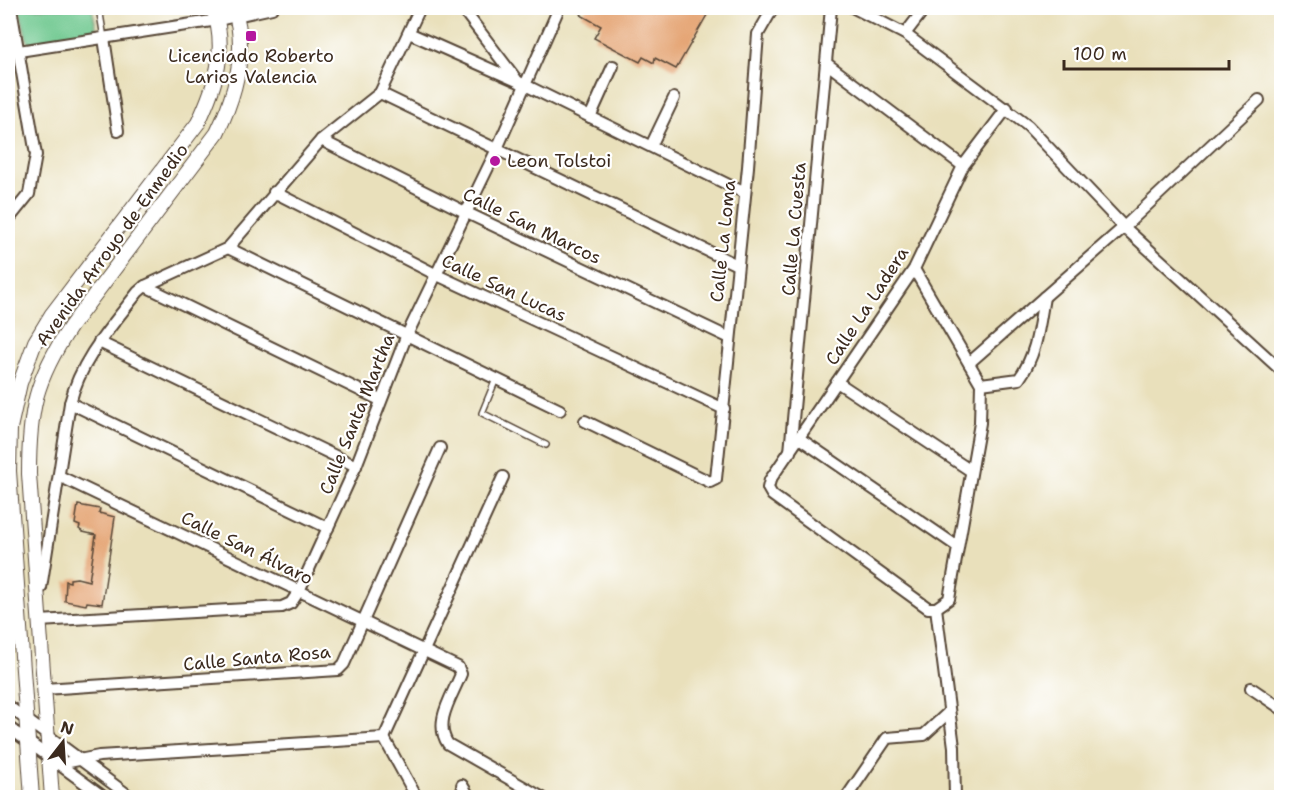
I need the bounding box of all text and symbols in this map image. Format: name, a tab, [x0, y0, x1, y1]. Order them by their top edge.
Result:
marker: Licenciado Roberto Larios Valencia	[244, 29, 258, 43]
scale bar	[1064, 33, 1229, 71]
text: 100 m	[1073, 42, 1127, 66]
place label: Licenciado Roberto Larios Valencia	[168, 44, 334, 89]
street label: Avenida Arroyo de Enmedio	[30, 139, 194, 351]
place label: Leon Tolstoi	[507, 149, 611, 173]
marker: Leon Tolstoi	[488, 154, 502, 168]
street label: Calle La Cuesta	[776, 161, 812, 297]
street label: Calle La Loma	[705, 179, 741, 303]
street label: Calle San Marcos	[459, 182, 605, 270]
street label: Calle La Ladera	[820, 242, 914, 370]
street label: Calle San Lucas	[438, 249, 570, 327]
street label: Calle Santa Martha	[314, 330, 400, 498]
street label: Calle San Álvaro	[177, 506, 317, 590]
street label: Calle Santa Rosa	[182, 640, 332, 676]
north arrow	[33, 712, 93, 772]
text: N	[58, 716, 76, 740]

